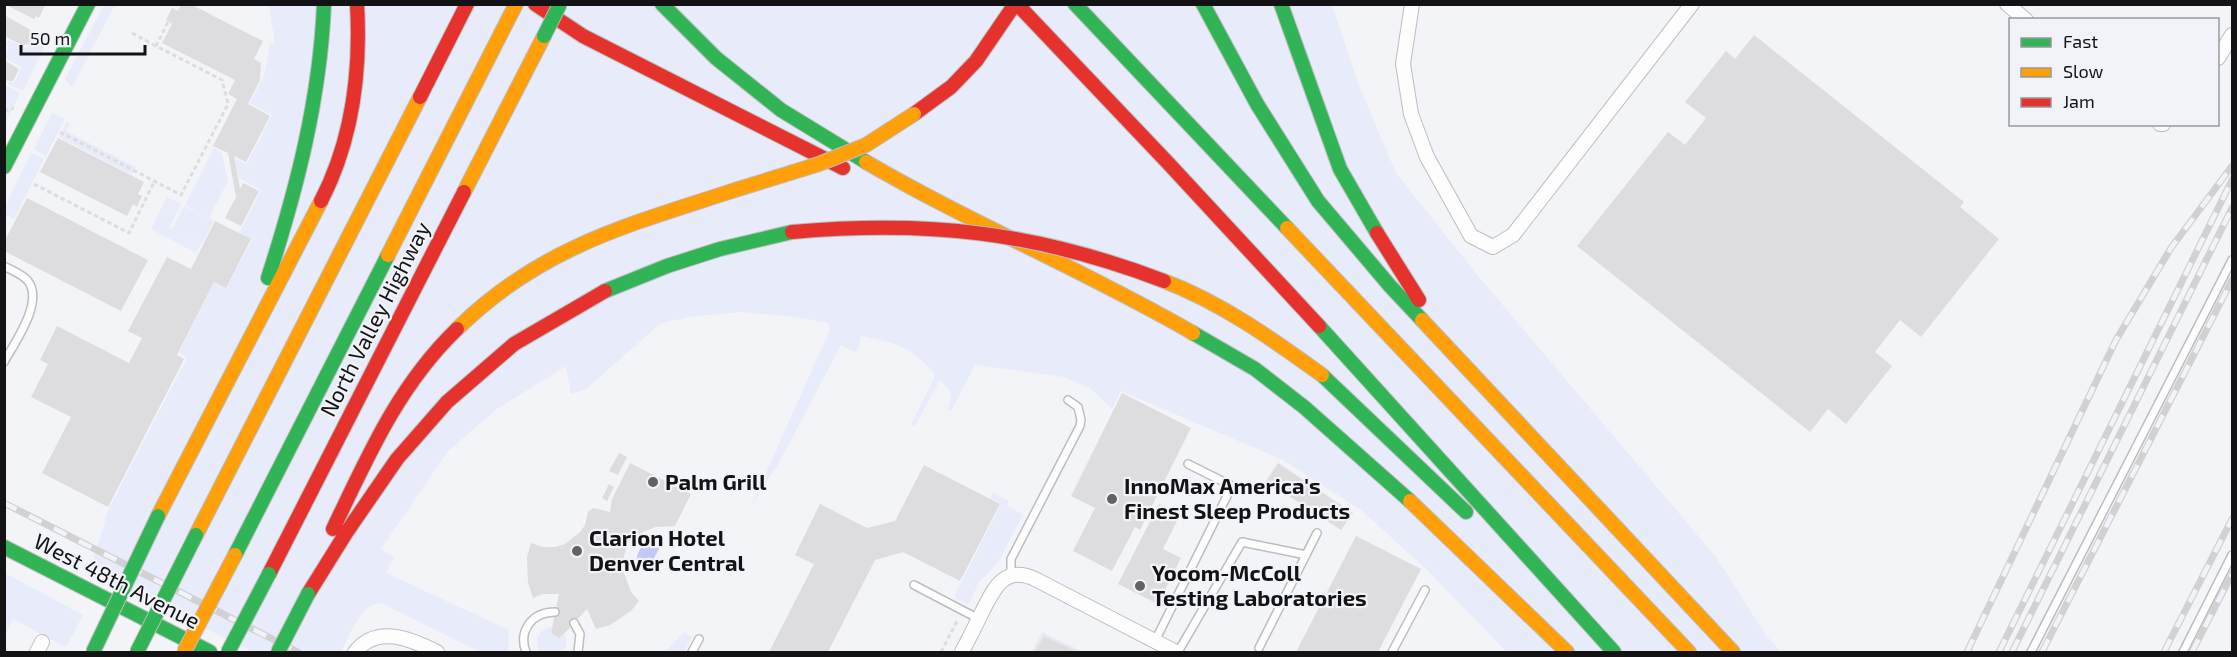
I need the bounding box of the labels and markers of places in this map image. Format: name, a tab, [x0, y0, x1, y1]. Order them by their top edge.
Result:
place label: Palm Grill	[665, 468, 767, 494]
place label: InnoMax America's Finest Sleep Products	[1124, 472, 1350, 523]
marker: Palm Grill	[646, 475, 660, 489]
marker: InnoMax America's Finest Sleep Products	[1105, 492, 1119, 506]
place label: Clarion Hotel Denver Central	[589, 524, 745, 575]
marker: Clarion Hotel Denver Central	[570, 544, 584, 558]
place label: Yocom-McColl Testing Laboratories	[1152, 559, 1367, 610]
marker: Yocom-McColl Testing Laboratories	[1133, 579, 1147, 593]

